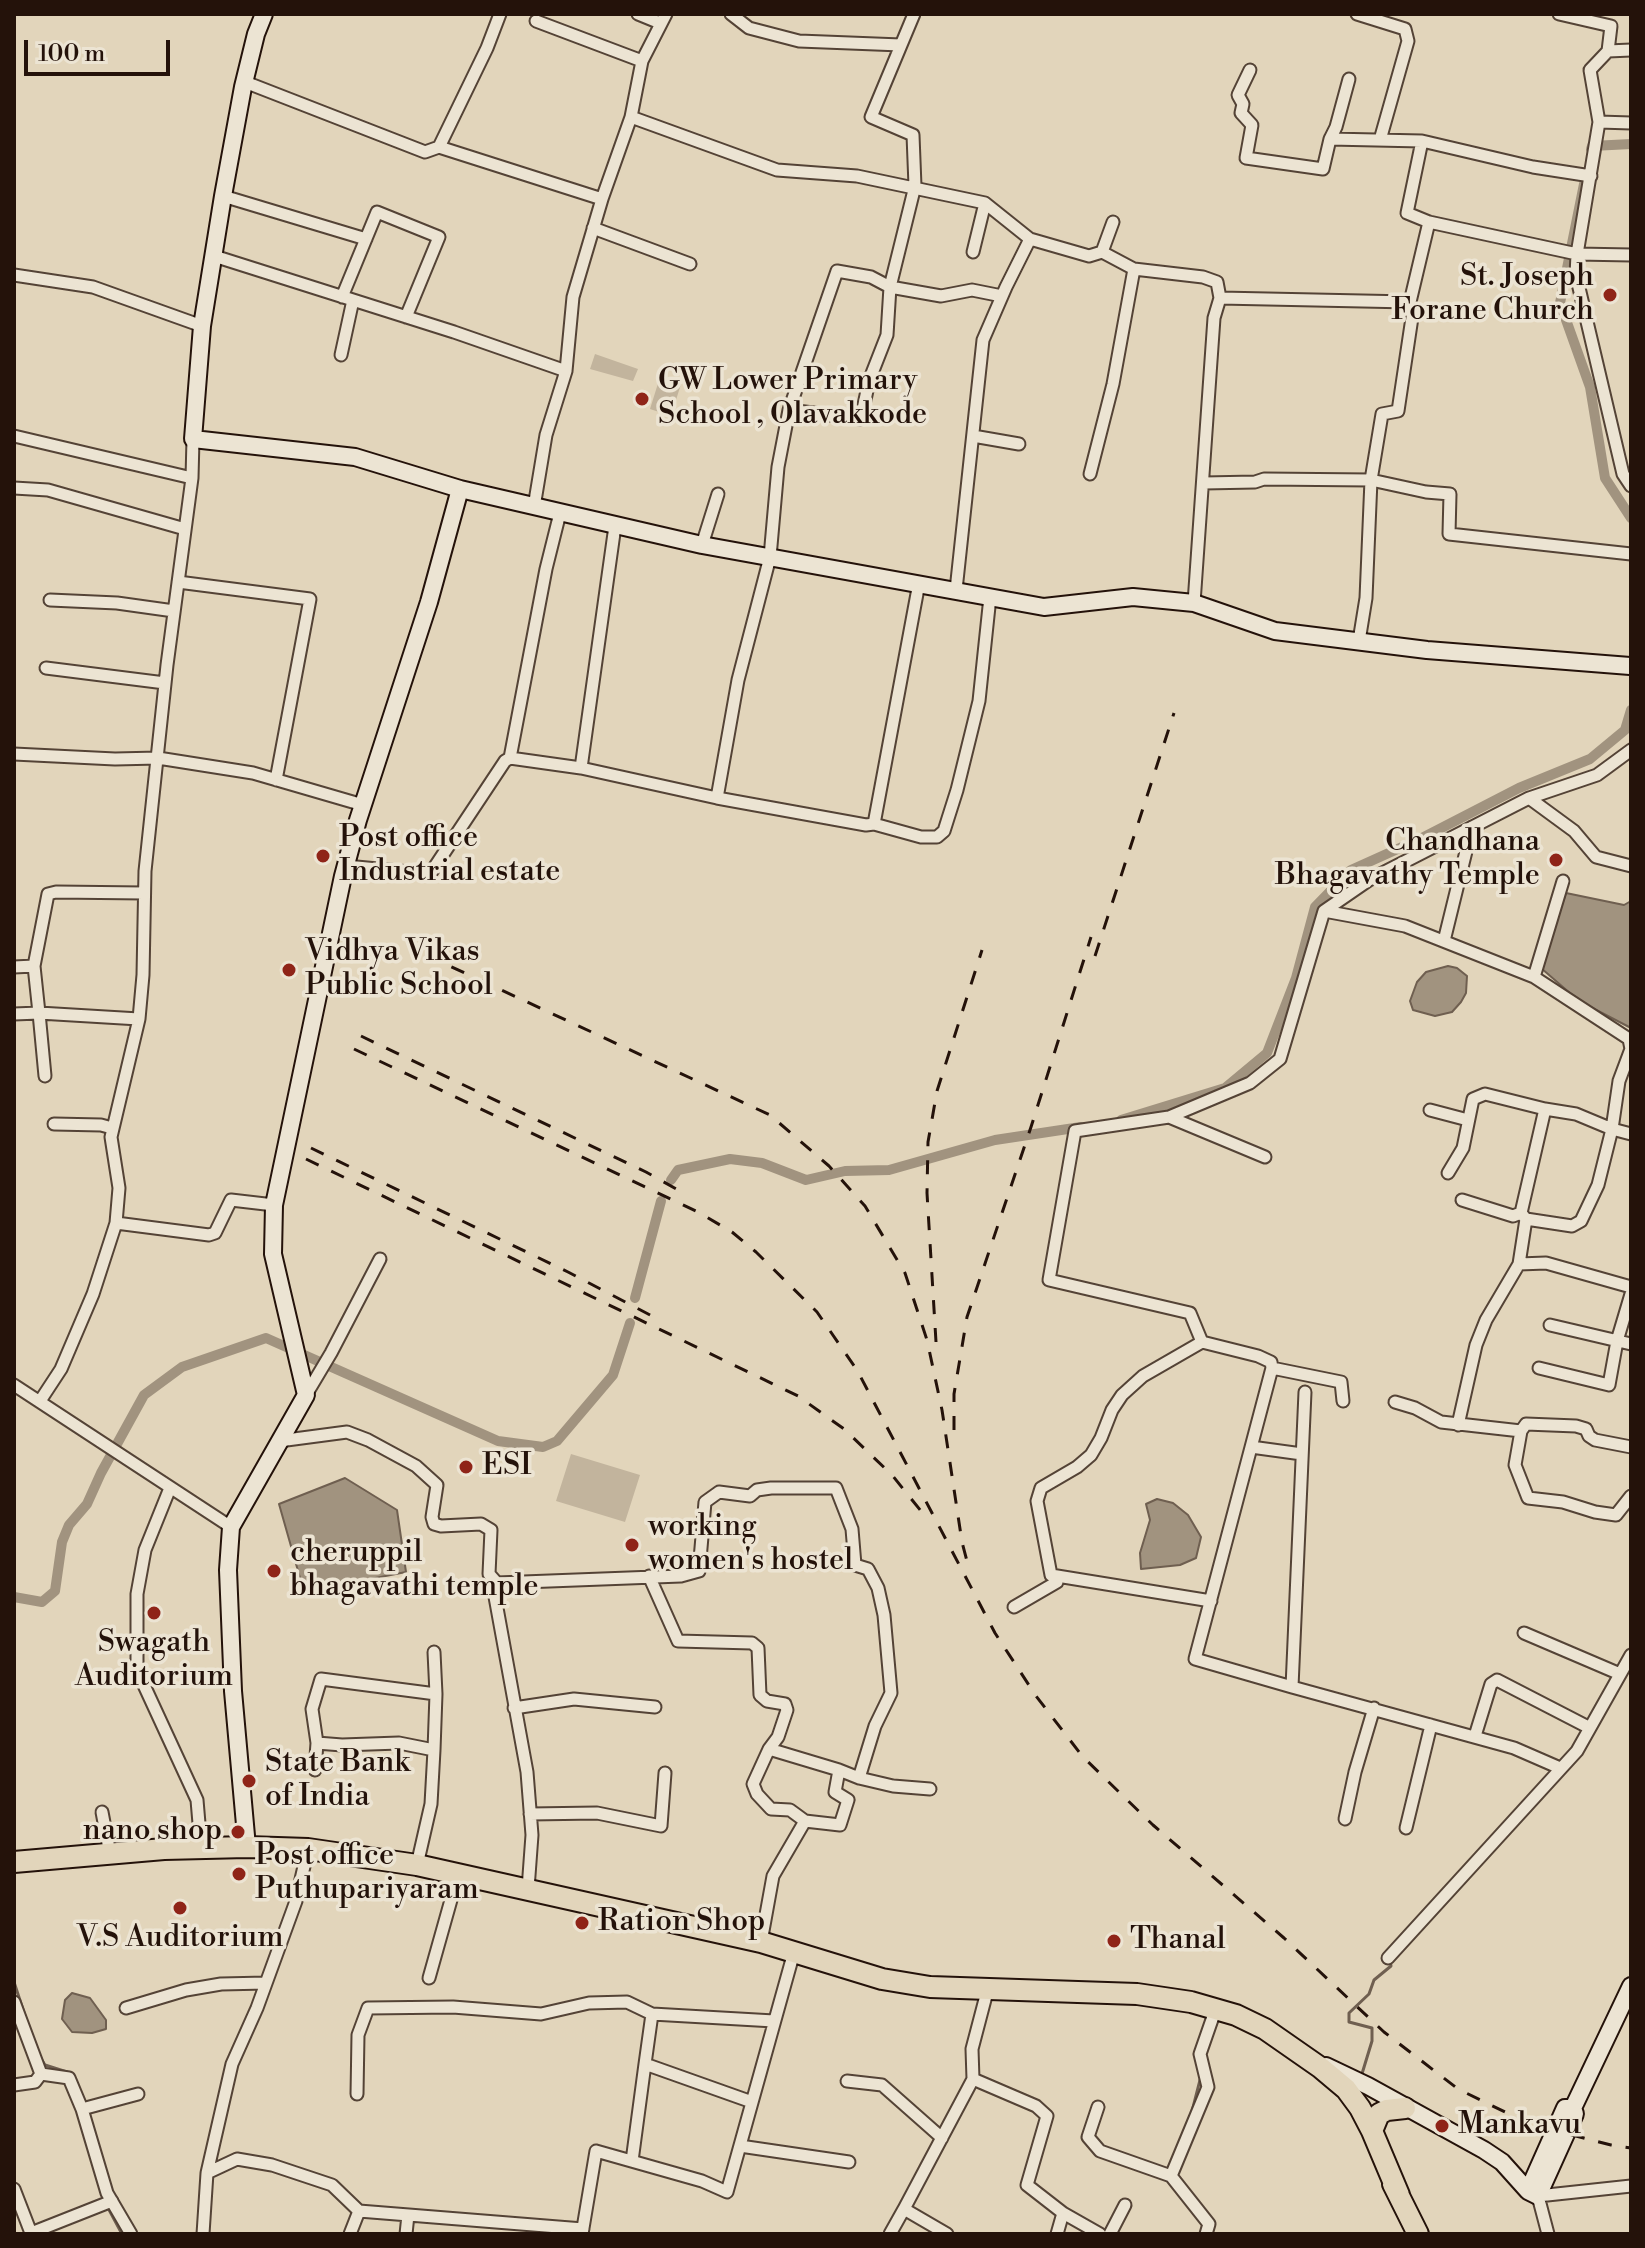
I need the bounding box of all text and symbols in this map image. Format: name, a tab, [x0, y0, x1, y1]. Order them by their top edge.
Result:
scale bar	[28, 24, 174, 74]
text: 100 m	[38, 39, 105, 69]
place label: St. Joseph Forane Church	[1391, 260, 1594, 330]
marker: St. Joseph Forane Church	[1601, 286, 1619, 304]
place label: GW Lower Primary School , Olavakkode	[658, 364, 927, 434]
marker: GW Lower Primary School , Olavakkode	[633, 390, 651, 408]
place label: Post office Industrial estate	[339, 821, 560, 892]
place label: Chandhana Bhagavathy Temple	[1275, 825, 1540, 896]
marker: Post office Industrial estate	[314, 847, 332, 865]
marker: Chandhana Bhagavathy Temple	[1547, 851, 1565, 869]
place label: Vidhya Vikas Public School	[305, 935, 493, 1006]
marker: Vidhya Vikas Public School	[280, 961, 298, 979]
place label: ESI	[482, 1449, 532, 1485]
marker: ESI	[457, 1458, 475, 1476]
place label: working women's hostel	[648, 1510, 853, 1580]
place label: cheruppil bhagavathi temple	[290, 1536, 539, 1606]
marker: working women's hostel	[623, 1536, 641, 1554]
marker: cheruppil bhagavathi temple	[265, 1562, 283, 1580]
marker: Swagath Auditorium	[145, 1604, 163, 1622]
place label: Swagath Auditorium	[75, 1626, 233, 1696]
place label: State Bank of India	[265, 1746, 410, 1816]
marker: State Bank of India	[240, 1772, 258, 1790]
place label: nano shop	[83, 1814, 222, 1850]
marker: nano shop	[229, 1823, 247, 1841]
place label: Post office Puthupariyaram	[255, 1839, 479, 1910]
marker: Post office Puthupariyaram	[230, 1865, 248, 1883]
marker: V.S Auditorium	[171, 1899, 189, 1917]
place label: Ration Shop	[598, 1905, 765, 1941]
marker: Ration Shop	[573, 1914, 591, 1932]
place label: V.S Auditorium	[77, 1921, 283, 1957]
place label: Thanal	[1130, 1923, 1226, 1959]
marker: Thanal	[1105, 1932, 1123, 1950]
place label: Mankavu	[1458, 2108, 1581, 2144]
marker: Mankavu	[1433, 2117, 1451, 2135]

